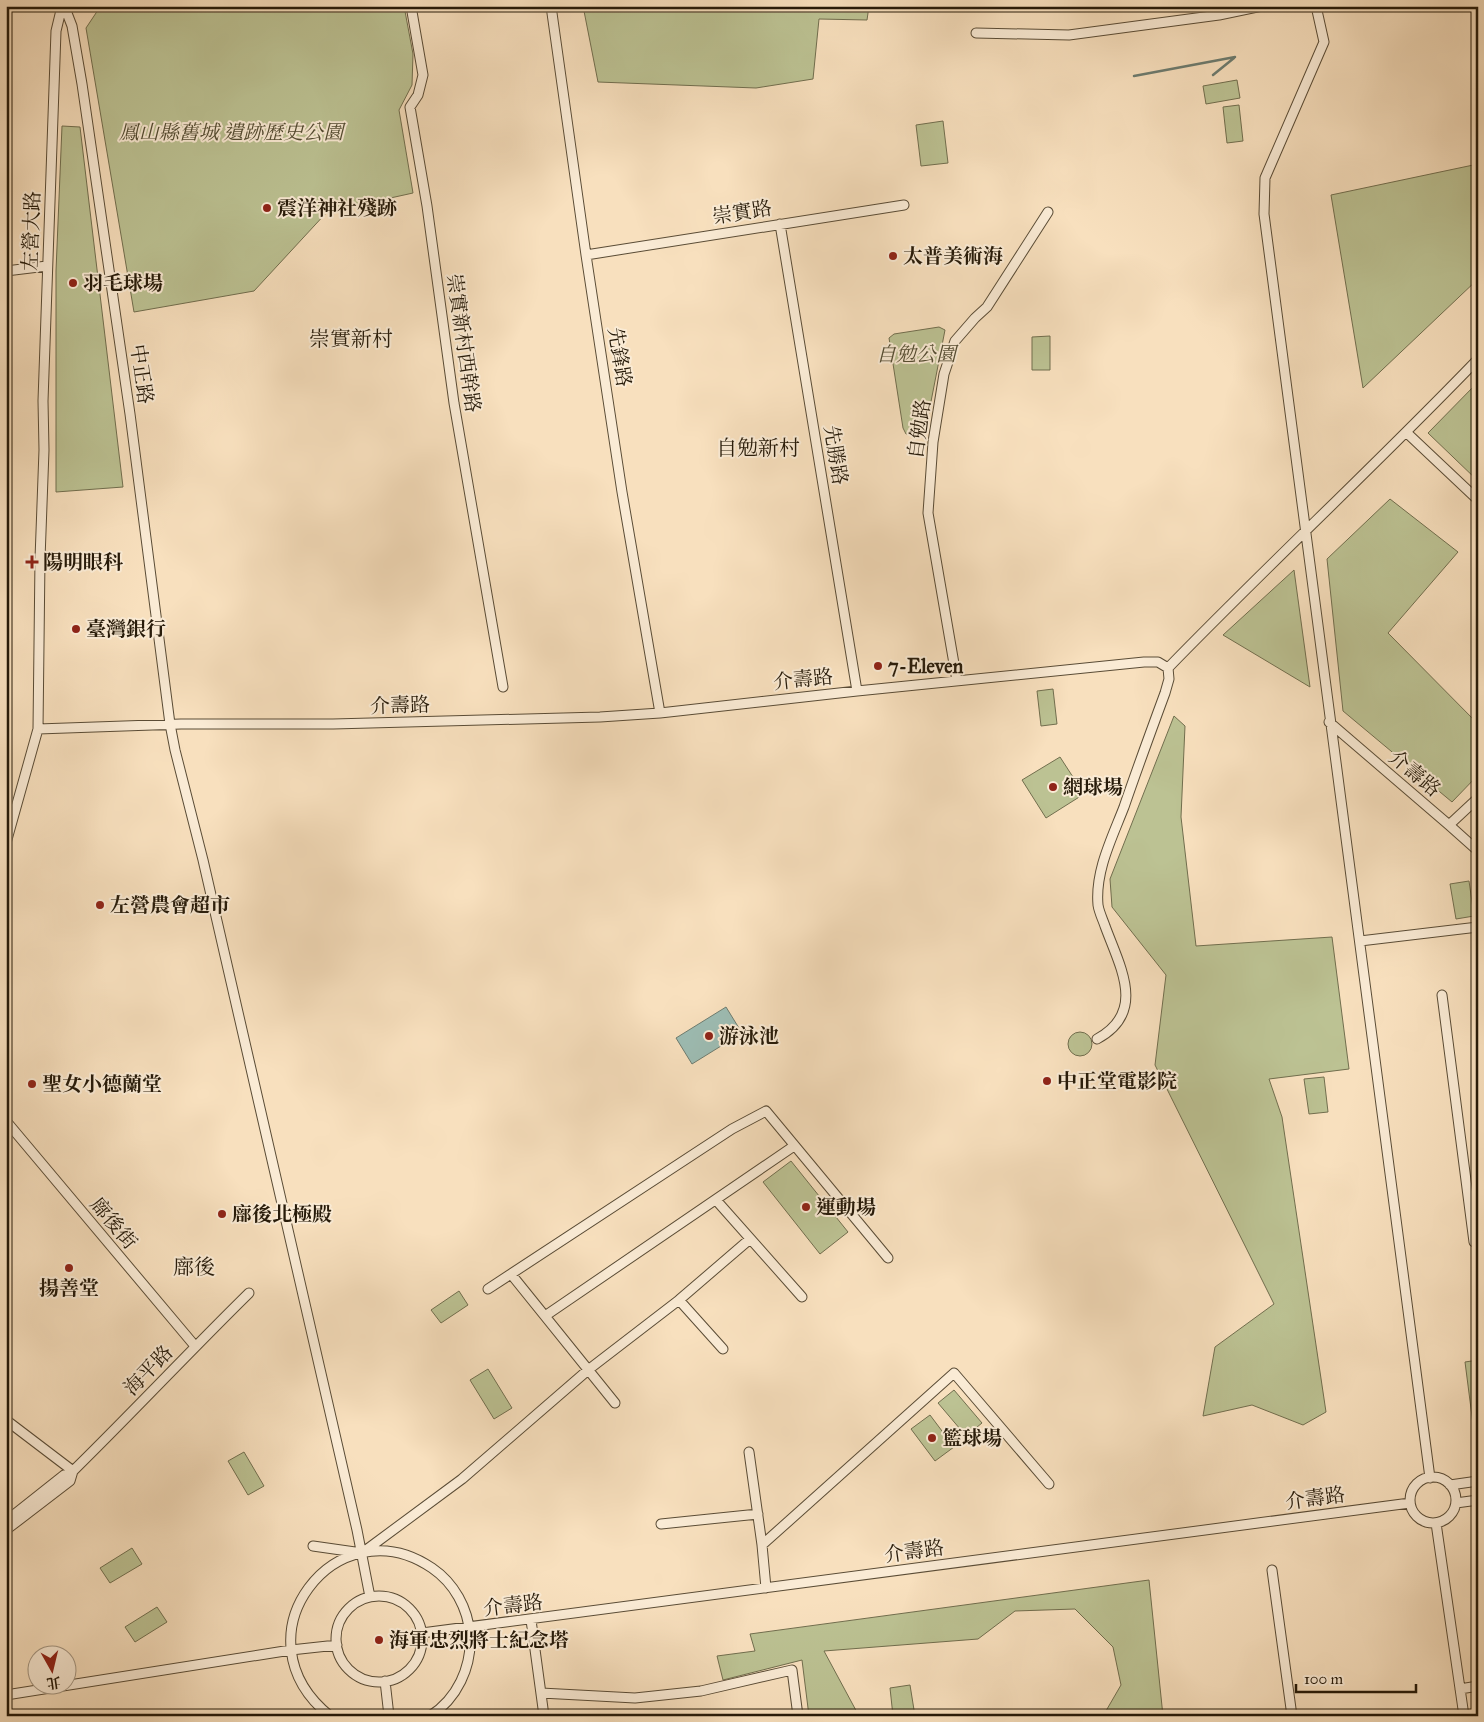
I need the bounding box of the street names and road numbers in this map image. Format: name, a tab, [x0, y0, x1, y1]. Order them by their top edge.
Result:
street label: 左營大路	[18, 191, 44, 271]
street label: 崇實路	[710, 195, 774, 229]
street label: 崇實新村西幹路	[442, 272, 486, 414]
street label: 先鋒路	[603, 325, 637, 389]
street label: 中正路	[126, 343, 158, 405]
street label: 自勉路	[903, 398, 935, 460]
street label: 先勝路	[819, 423, 853, 487]
street label: 介壽路	[772, 664, 834, 694]
street label: 介壽路	[370, 692, 430, 718]
street label: 介壽路	[1384, 745, 1446, 801]
street label: 廍後街	[86, 1192, 142, 1254]
street label: 海平路	[119, 1340, 177, 1400]
street label: 介壽路	[1284, 1482, 1346, 1514]
street label: 介壽路	[883, 1535, 945, 1567]
street label: 介壽路	[482, 1589, 544, 1621]

